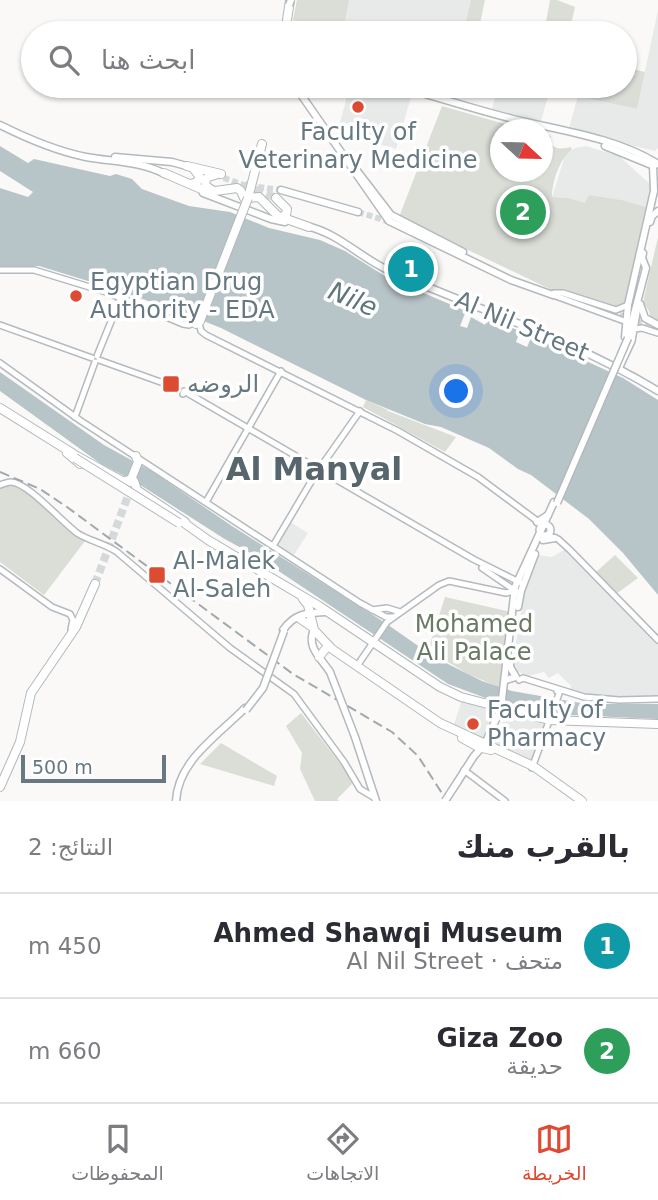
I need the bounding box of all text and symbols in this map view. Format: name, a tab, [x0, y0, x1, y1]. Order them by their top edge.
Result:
search box	[21, 21, 637, 98]
icon: search	[45, 41, 83, 79]
text: ابحث هنا	[101, 45, 196, 75]
marker: Faculty of Veterinary Medicine	[350, 99, 366, 115]
place label: Faculty of Veterinary Medicine	[239, 118, 477, 174]
north arrow	[490, 119, 553, 182]
pin: 2	[500, 186, 546, 238]
pin: 1	[388, 243, 434, 295]
place label: Egyptian Drug Authority - EDA	[90, 268, 275, 324]
water label: Nile	[324, 275, 382, 323]
street label: Al Nil Street	[451, 285, 593, 367]
marker: Egyptian Drug Authority - EDA	[68, 288, 84, 304]
place label: الروضه	[187, 370, 259, 398]
marker: الروضه	[161, 374, 181, 394]
your location	[439, 374, 473, 408]
district label: Al Manyal	[226, 450, 402, 488]
place label: Al-Malek Al-Saleh	[173, 547, 276, 603]
marker: Al-Malek Al-Saleh	[147, 565, 167, 585]
park label: Mohamed Ali Palace	[415, 610, 533, 666]
place label: Faculty of Pharmacy	[487, 696, 606, 752]
marker: Faculty of Pharmacy	[465, 716, 481, 732]
scale bar	[21, 752, 166, 784]
text: 500 m	[32, 756, 93, 778]
text: بالقرب منك	[457, 829, 630, 864]
text: النتائج: 2	[28, 834, 113, 860]
text: Ahmed Shawqi Museum	[214, 918, 563, 948]
text: 450 m	[28, 933, 102, 959]
text: 1	[599, 933, 615, 959]
text: متحف · Al Nil Street	[347, 948, 563, 974]
text: Giza Zoo	[436, 1023, 563, 1053]
text: 660 m	[28, 1038, 102, 1064]
text: 2	[599, 1038, 615, 1064]
text: حديقة	[506, 1053, 563, 1079]
tab: المحفوظات	[71, 1120, 164, 1184]
tab: الاتجاهات	[306, 1120, 379, 1184]
tab: الخريطة	[522, 1120, 587, 1184]

